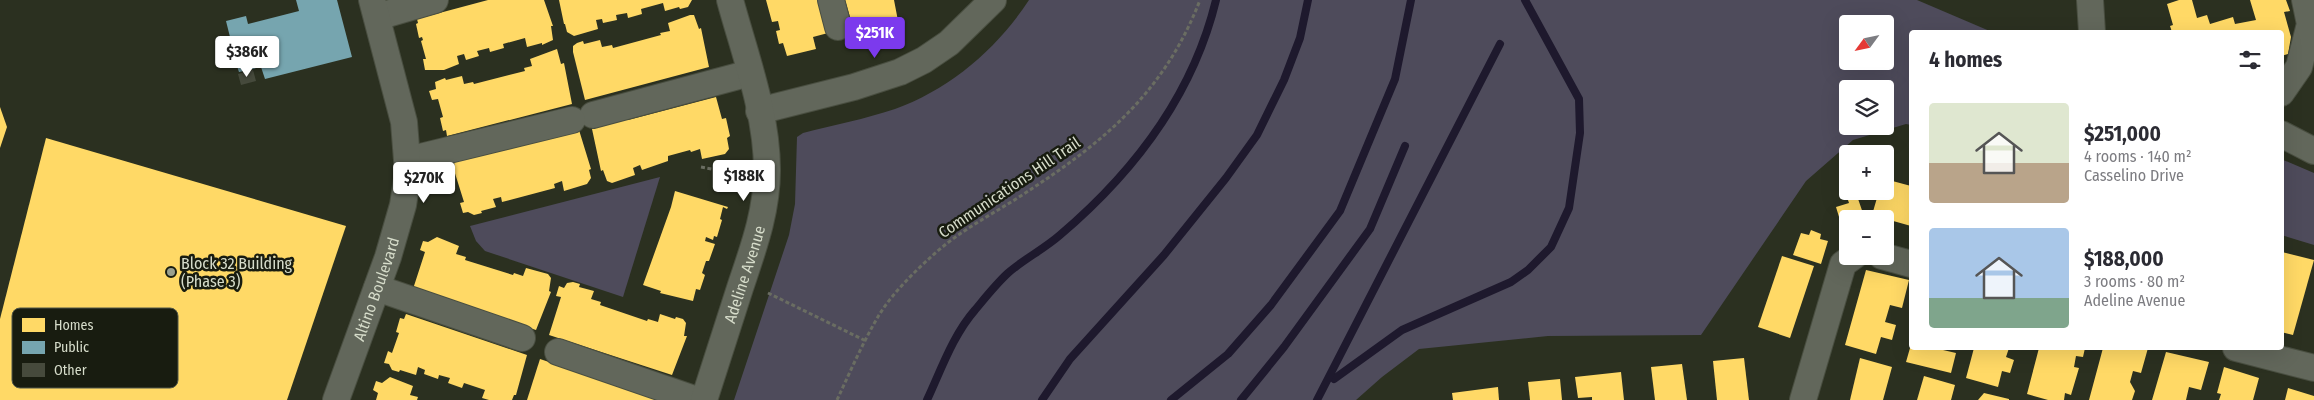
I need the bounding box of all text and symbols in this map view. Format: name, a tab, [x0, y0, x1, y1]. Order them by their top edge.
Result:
north arrow	[1839, 15, 1894, 70]
map controls	[1839, 15, 1894, 265]
pin: $251K	[840, 17, 910, 59]
text: $251K	[856, 23, 894, 42]
pin: $386K	[212, 36, 282, 78]
text: $386K	[226, 42, 268, 61]
icon: filters	[2236, 46, 2264, 74]
text: 4 homes	[1929, 47, 2002, 73]
button: layers	[1839, 80, 1894, 135]
text: $251,000	[2084, 121, 2161, 147]
icon: home	[1969, 123, 2029, 183]
street label: Communications Hill Trail	[935, 133, 1084, 242]
button: +	[1839, 145, 1894, 200]
text: 4 rooms · 140 m²	[2084, 147, 2192, 166]
pin: $188K	[709, 160, 779, 202]
pin: $270K	[389, 162, 459, 204]
text: $188K	[724, 166, 764, 185]
text: Casselino Drive	[2084, 166, 2184, 185]
text: $270K	[404, 168, 444, 187]
button: −	[1839, 210, 1894, 265]
street label: Adeline Avenue	[720, 224, 769, 326]
street label: Altino Boulevard	[349, 235, 403, 344]
text: $188,000	[2084, 246, 2164, 272]
icon: home	[1969, 248, 2029, 308]
place label: Block 32 Building (Phase 3)	[181, 254, 293, 291]
marker: Block 32 Building (Phase 3)	[165, 266, 177, 278]
text: 3 rooms · 80 m²	[2084, 272, 2185, 291]
text: Adeline Avenue	[2084, 291, 2185, 310]
legend	[12, 308, 178, 388]
text: Homes	[54, 317, 94, 334]
text: Public	[54, 339, 89, 356]
text: Other	[54, 362, 87, 379]

